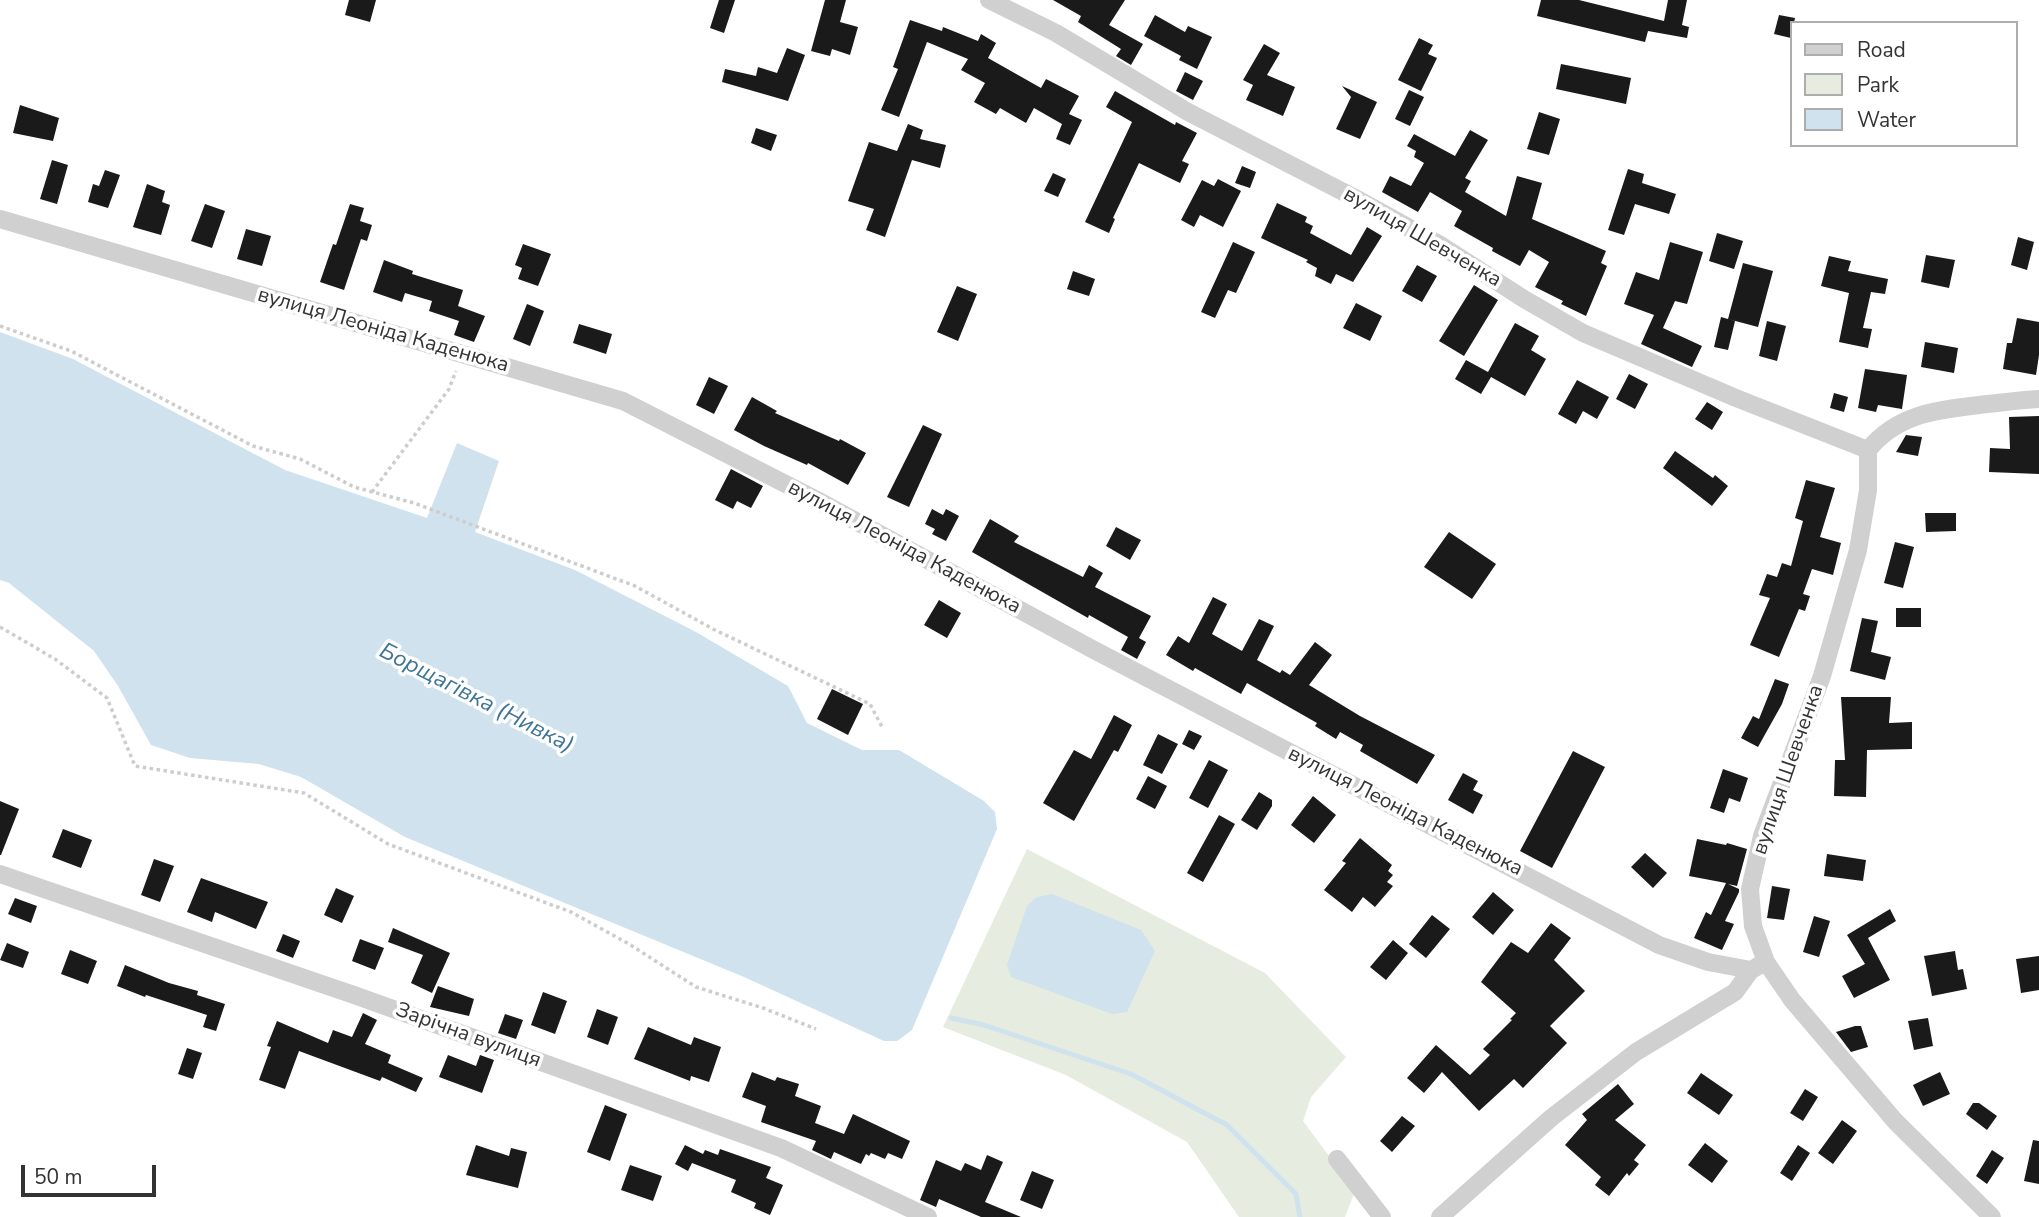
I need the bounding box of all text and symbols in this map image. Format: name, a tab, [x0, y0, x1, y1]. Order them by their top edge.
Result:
legend	[1790, 21, 2018, 147]
text: Road	[1857, 36, 1906, 64]
text: Park	[1857, 71, 1899, 99]
text: Water	[1857, 106, 1916, 134]
street label: вулиця Шевченка	[1339, 183, 1505, 293]
street label: вулиця Леоніда Каденюка	[254, 283, 512, 379]
street label: вулиця Леоніда Каденюка	[783, 476, 1025, 620]
water label: Борщагівка (Нивка)	[374, 638, 578, 760]
street label: вулиця Шевченка	[1748, 682, 1830, 858]
street label: вулиця Леоніда Каденюка	[1283, 742, 1527, 882]
street label: Зарічна вулиця	[392, 998, 544, 1074]
scale bar	[24, 1150, 159, 1194]
text: 50 m	[34, 1163, 83, 1191]

